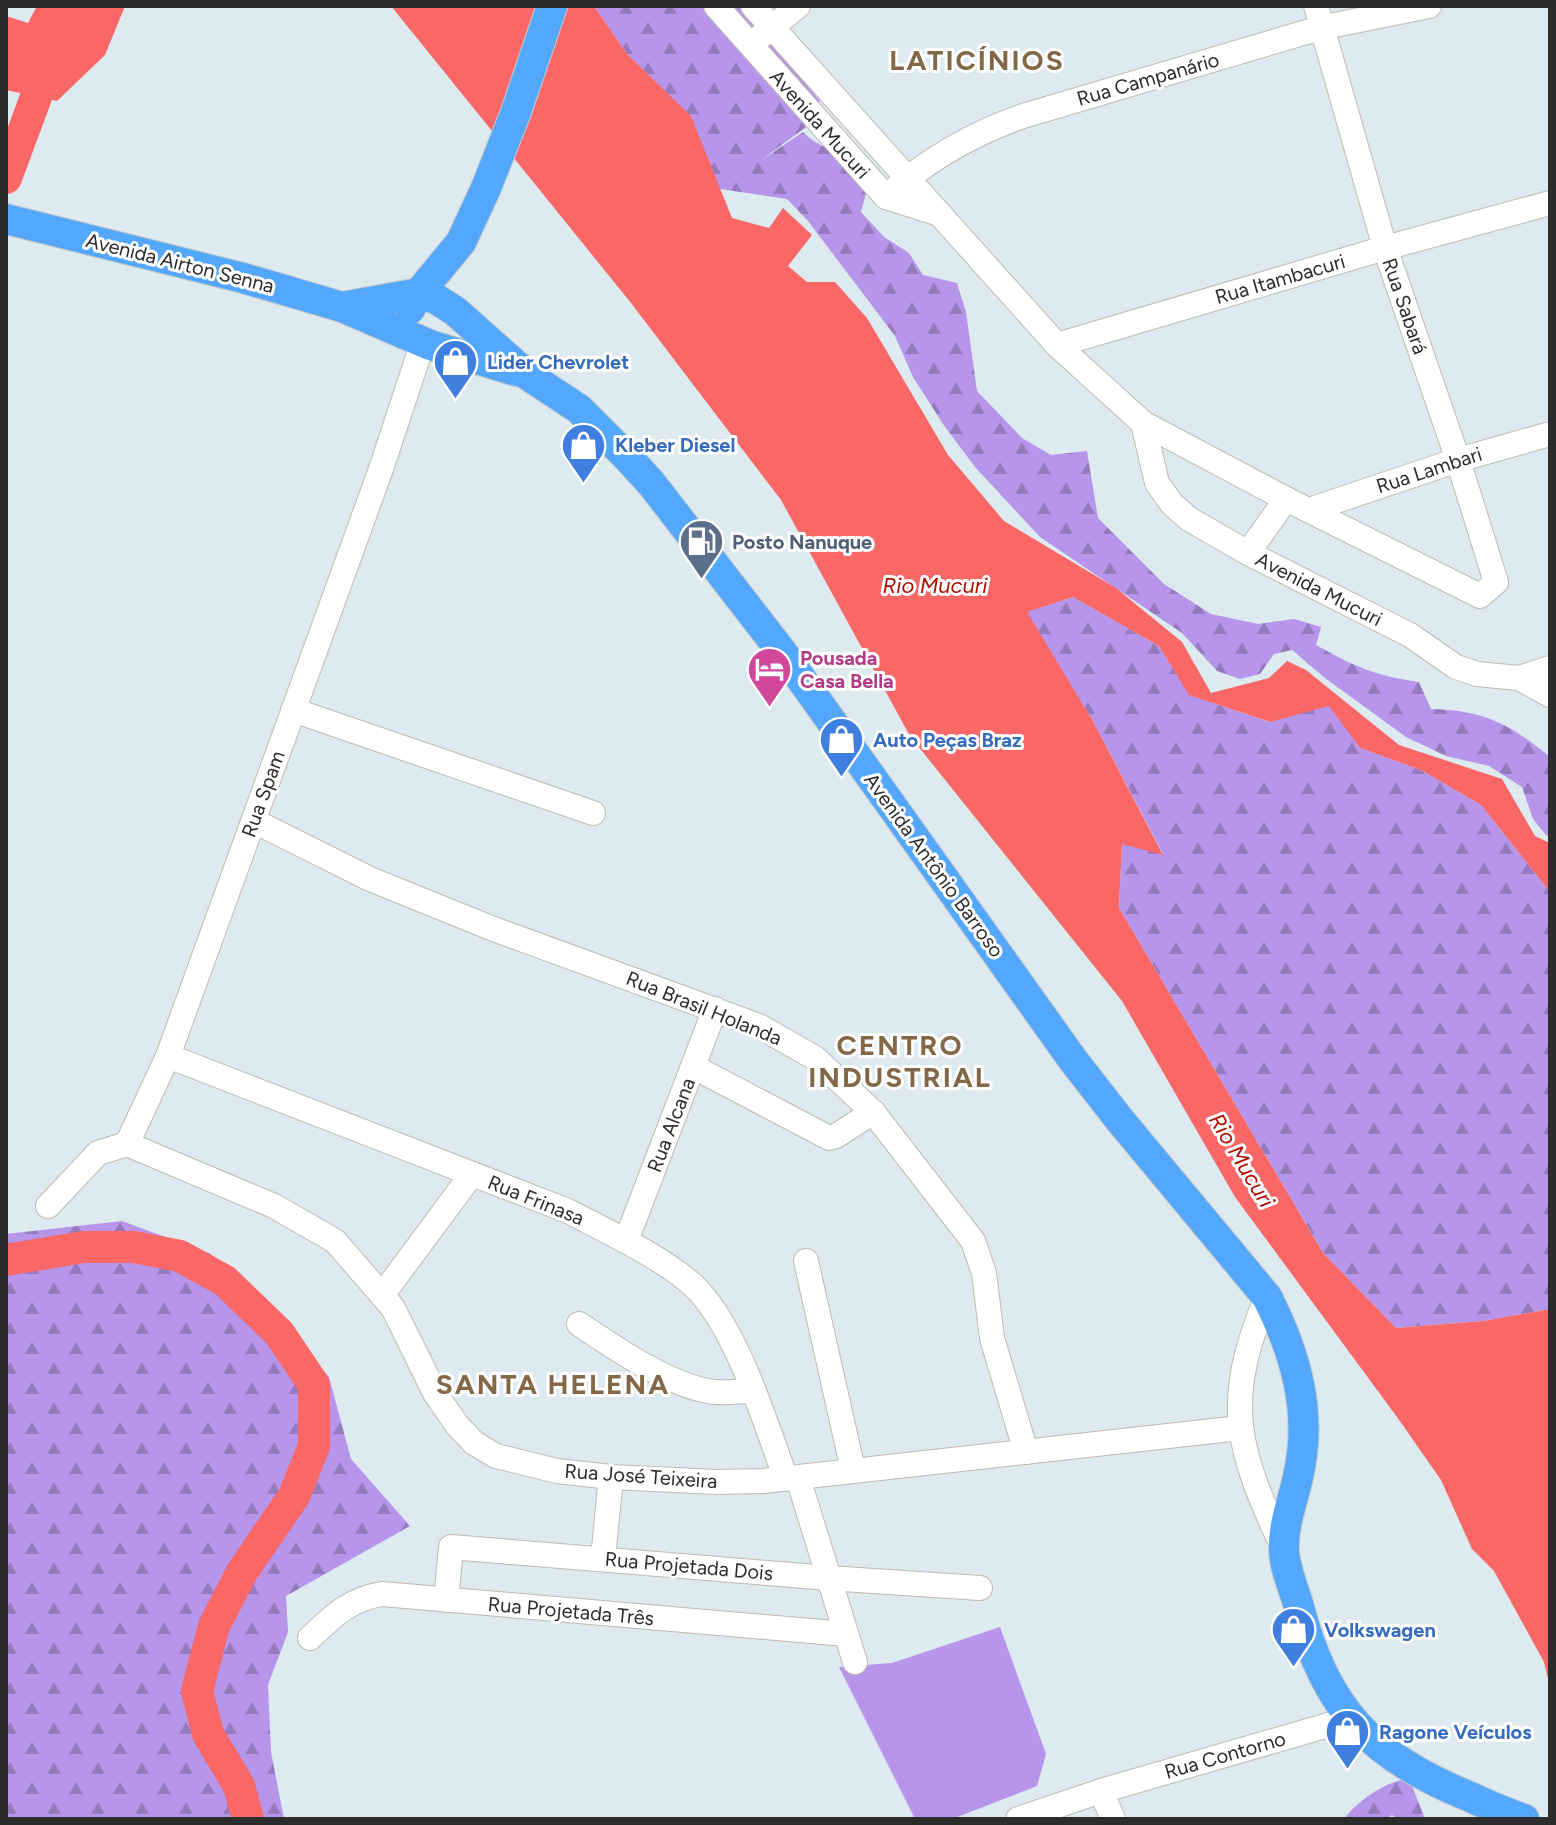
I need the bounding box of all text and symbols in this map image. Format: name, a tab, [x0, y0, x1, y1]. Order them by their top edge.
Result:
district label: LATICÍNIOS	[889, 43, 1065, 77]
street label: Rua Campanário	[1074, 47, 1222, 111]
street label: Avenida Mucuri	[765, 65, 875, 183]
street label: Avenida Airton Senna	[83, 228, 277, 298]
street label: Rua Itambacuri	[1212, 249, 1348, 309]
street label: Rua Sabará	[1377, 255, 1433, 357]
shop icon: Lider Chevrolet	[432, 338, 480, 401]
place label: Lider Chevrolet	[487, 350, 629, 374]
shop icon: Kleber Diesel	[560, 421, 608, 484]
place label: Kleber Diesel	[615, 433, 735, 457]
street label: Rua Lambari	[1373, 442, 1485, 498]
fuel station icon: Posto Nanuque	[677, 518, 725, 581]
place label: Posto Nanuque	[732, 530, 872, 554]
street label: Avenida Mucuri	[1252, 547, 1386, 631]
water label: Rio Mucuri	[883, 572, 988, 599]
hotel icon: Pousada Casa Bella	[745, 646, 793, 709]
place label: Pousada Casa Bella	[800, 646, 894, 693]
shop icon: Auto Peças Braz	[818, 716, 866, 779]
place label: Auto Peças Braz	[873, 728, 1022, 752]
street label: Rua Spam	[236, 748, 290, 840]
street label: Avenida Antônio Barroso	[859, 768, 1009, 962]
street label: Rua Brasil Holanda	[623, 966, 785, 1050]
district label: CENTRO INDUSTRIAL	[808, 1028, 992, 1094]
street label: Rua Alcana	[642, 1074, 700, 1176]
water label: Rio Mucuri	[1203, 1108, 1281, 1213]
street label: Rua Frinasa	[484, 1170, 588, 1230]
district label: SANTA HELENA	[436, 1367, 670, 1401]
street label: Rua José Teixeira	[564, 1459, 718, 1493]
street label: Rua Projetada Dois	[604, 1547, 774, 1585]
street label: Rua Projetada Três	[487, 1592, 655, 1630]
shop icon: Volkswagen	[1269, 1606, 1317, 1669]
place label: Volkswagen	[1324, 1618, 1436, 1642]
shop icon: Ragone Veículos	[1324, 1708, 1372, 1771]
place label: Ragone Veículos	[1379, 1720, 1532, 1744]
street label: Rua Contorno	[1162, 1726, 1288, 1784]

